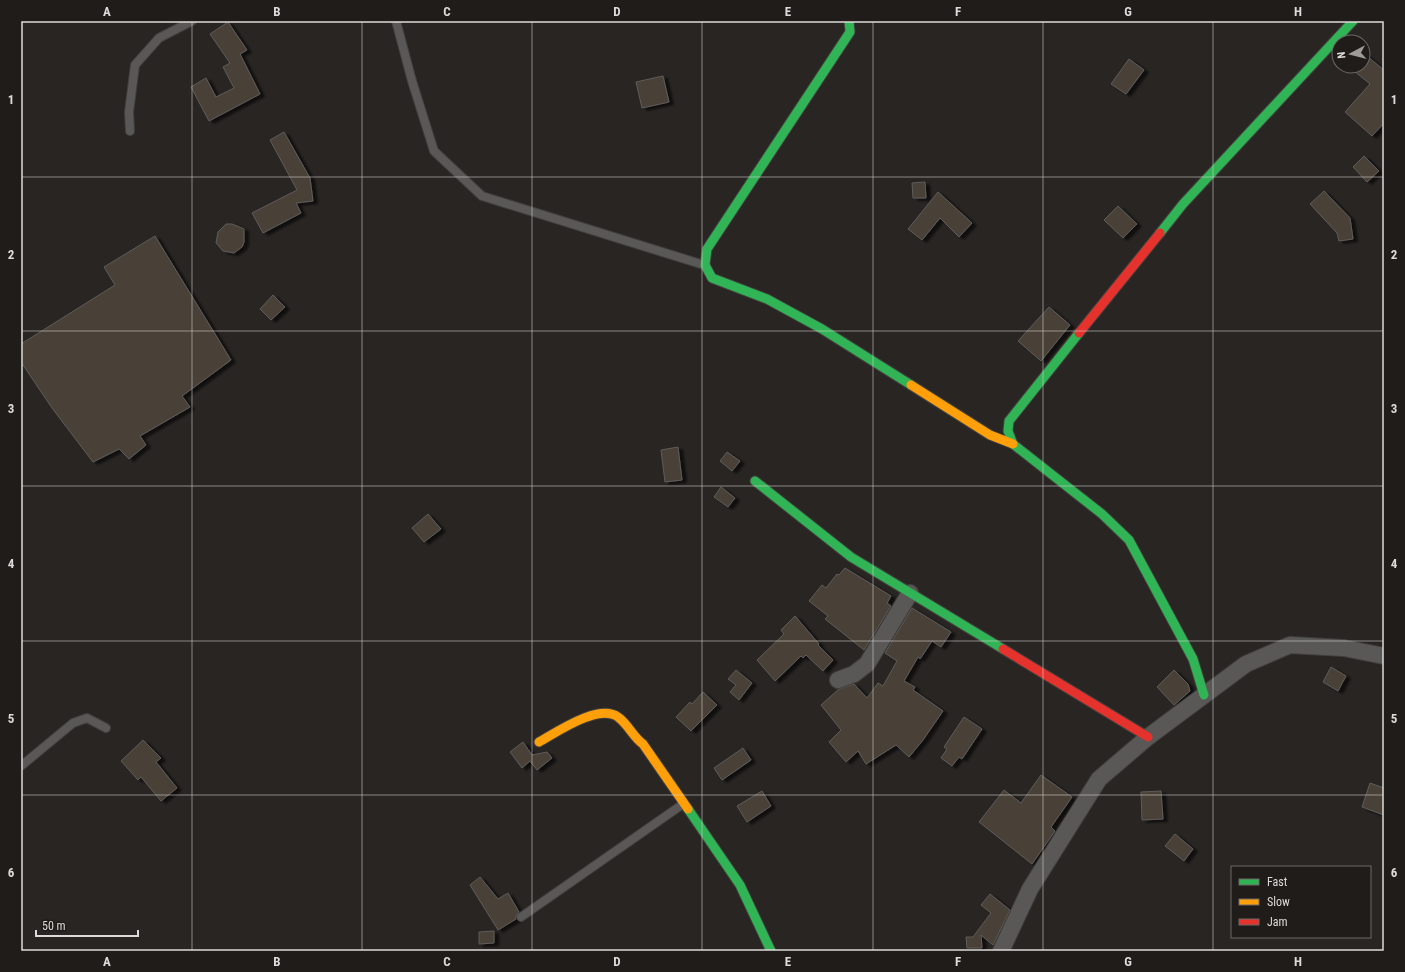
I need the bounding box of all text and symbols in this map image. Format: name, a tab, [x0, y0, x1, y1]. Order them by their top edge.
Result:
text: A	[103, 4, 111, 19]
text: B	[273, 4, 281, 19]
text: C	[443, 4, 451, 19]
text: D	[613, 4, 621, 19]
text: E	[785, 4, 792, 19]
text: F	[955, 4, 961, 19]
text: G	[1124, 4, 1132, 19]
text: H	[1294, 4, 1302, 19]
north arrow	[1331, 34, 1371, 74]
text: N	[1335, 51, 1348, 59]
text: 1	[8, 92, 14, 107]
text: 1	[1391, 92, 1397, 107]
text: 2	[8, 247, 15, 262]
text: 2	[1391, 247, 1398, 262]
text: 3	[8, 401, 14, 416]
text: 3	[1391, 401, 1397, 416]
text: 4	[8, 556, 15, 571]
text: 4	[1391, 556, 1398, 571]
text: 5	[8, 711, 15, 726]
text: 5	[1391, 711, 1398, 726]
text: 6	[8, 865, 15, 880]
text: 6	[1391, 865, 1398, 880]
legend	[1231, 866, 1371, 938]
text: Fast	[1267, 875, 1288, 889]
text: Slow	[1267, 895, 1290, 909]
scale bar	[36, 912, 138, 938]
text: Jam	[1267, 915, 1288, 929]
text: 50 m	[42, 919, 66, 933]
text: A	[103, 954, 111, 969]
text: B	[273, 954, 281, 969]
text: C	[443, 954, 451, 969]
text: D	[613, 954, 621, 969]
text: E	[785, 954, 792, 969]
text: F	[955, 954, 961, 969]
text: G	[1124, 954, 1132, 969]
text: H	[1294, 954, 1302, 969]

